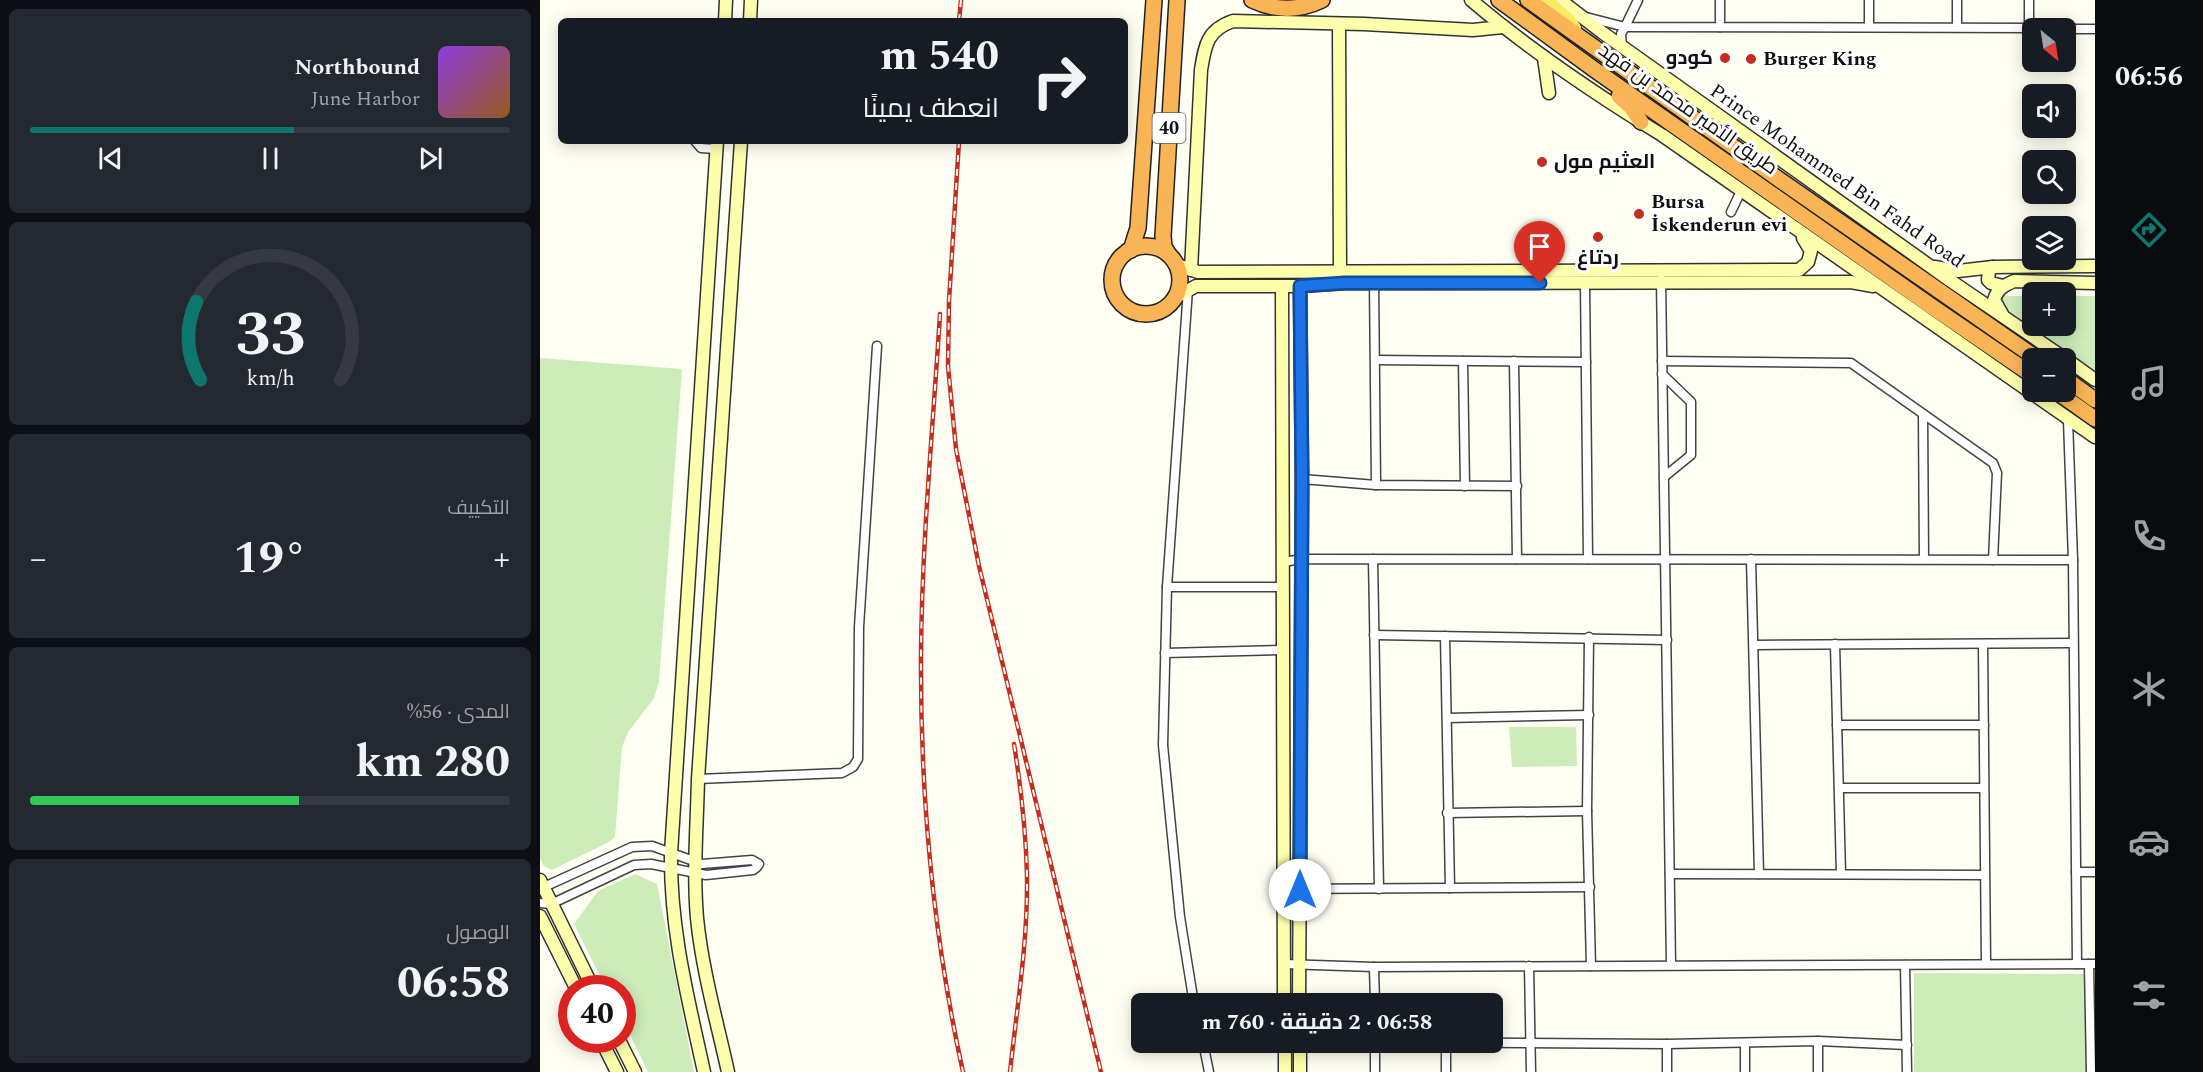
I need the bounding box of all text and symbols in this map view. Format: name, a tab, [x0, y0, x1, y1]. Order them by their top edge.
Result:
north arrow	[2022, 18, 2076, 72]
map controls	[2022, 18, 2076, 402]
text: 540 m	[880, 25, 999, 88]
street label: طريق الأمير محمد بن فهد	[1592, 36, 1784, 182]
icon: right	[1020, 42, 1098, 120]
place label: كودو	[1666, 43, 1713, 73]
place label: Burger King	[1763, 44, 1877, 74]
text: Northbound	[294, 51, 420, 84]
marker: كودو	[1718, 51, 1732, 65]
marker: Burger King	[1744, 52, 1758, 66]
text: 06:56	[2115, 56, 2183, 98]
street label: Prince Mohammed Bin Fahd Road	[1704, 76, 1970, 276]
text: June Harbor	[311, 84, 420, 114]
button: sound	[2022, 84, 2076, 138]
text: انعطف يمينًا	[863, 88, 999, 130]
road number: 40	[1152, 113, 1186, 143]
icon: previous	[94, 142, 127, 175]
icon: pause	[254, 142, 287, 175]
icon: next	[414, 142, 447, 175]
place label: العثيم مول	[1554, 147, 1655, 177]
button: search	[2022, 150, 2076, 204]
marker: العثيم مول	[1535, 155, 1549, 169]
place label: Bursa İskenderun evi	[1651, 187, 1788, 240]
marker: Bursa İskenderun evi	[1632, 207, 1646, 221]
icon: directions	[2128, 209, 2170, 251]
button: layers	[2022, 216, 2076, 270]
pin	[1514, 221, 1565, 283]
icon: arrive	[1523, 230, 1556, 263]
marker: ردتاغ	[1591, 230, 1605, 244]
place label: ردتاغ	[1577, 243, 1619, 273]
button: +	[2022, 282, 2076, 336]
text: 33	[235, 289, 305, 384]
button: −	[2022, 348, 2076, 402]
icon: music	[2128, 362, 2170, 404]
text: km/h	[246, 363, 294, 396]
text: التكييف	[447, 493, 510, 523]
icon: phone	[2128, 515, 2170, 557]
text: 19°	[234, 524, 307, 593]
text: −	[30, 534, 47, 584]
text: +	[494, 534, 510, 584]
icon: climate	[2128, 668, 2170, 710]
text: المدى · 56%	[407, 697, 510, 727]
text: 280 km	[355, 728, 510, 797]
icon: car	[2128, 821, 2170, 863]
position arrow	[1268, 858, 1332, 922]
text: الوصول	[446, 918, 510, 948]
text: 06:58	[397, 949, 510, 1018]
icon: filters	[2128, 974, 2170, 1016]
speed limit sign: 40	[558, 975, 636, 1053]
text: 06:58 · 2 دقيقة · 760 m	[1202, 1006, 1432, 1039]

